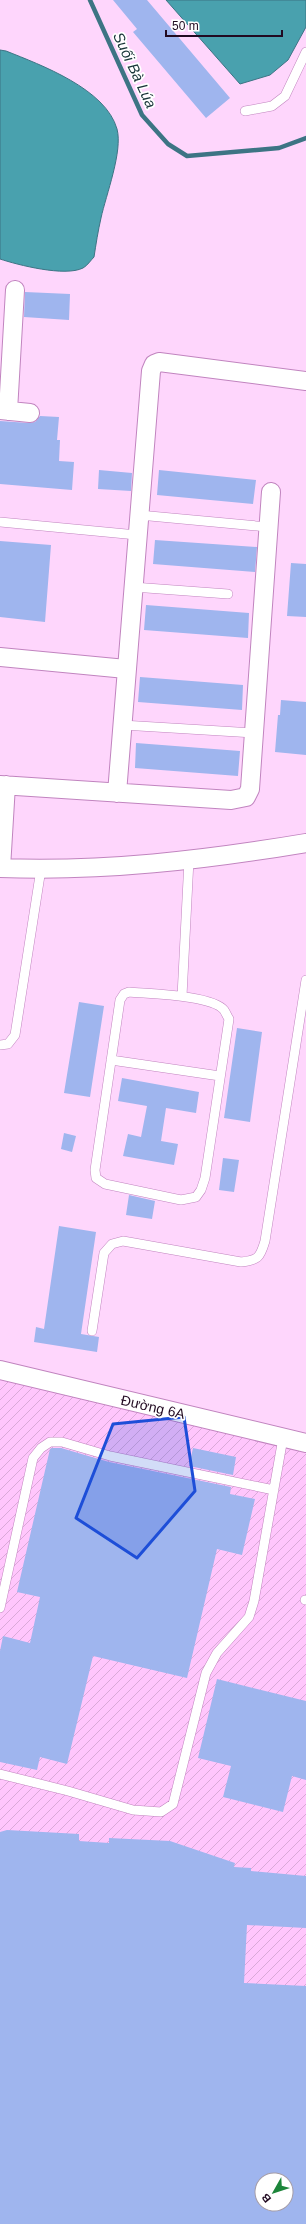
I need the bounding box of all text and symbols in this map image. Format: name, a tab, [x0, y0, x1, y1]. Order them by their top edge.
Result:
scale bar	[166, 12, 282, 38]
text: 50 m	[172, 19, 199, 33]
water label: Suối Bà Lúa	[110, 29, 160, 111]
street label: Đường 6A	[119, 1392, 187, 1422]
north arrow	[254, 2172, 294, 2212]
text: B	[259, 2191, 273, 2205]

